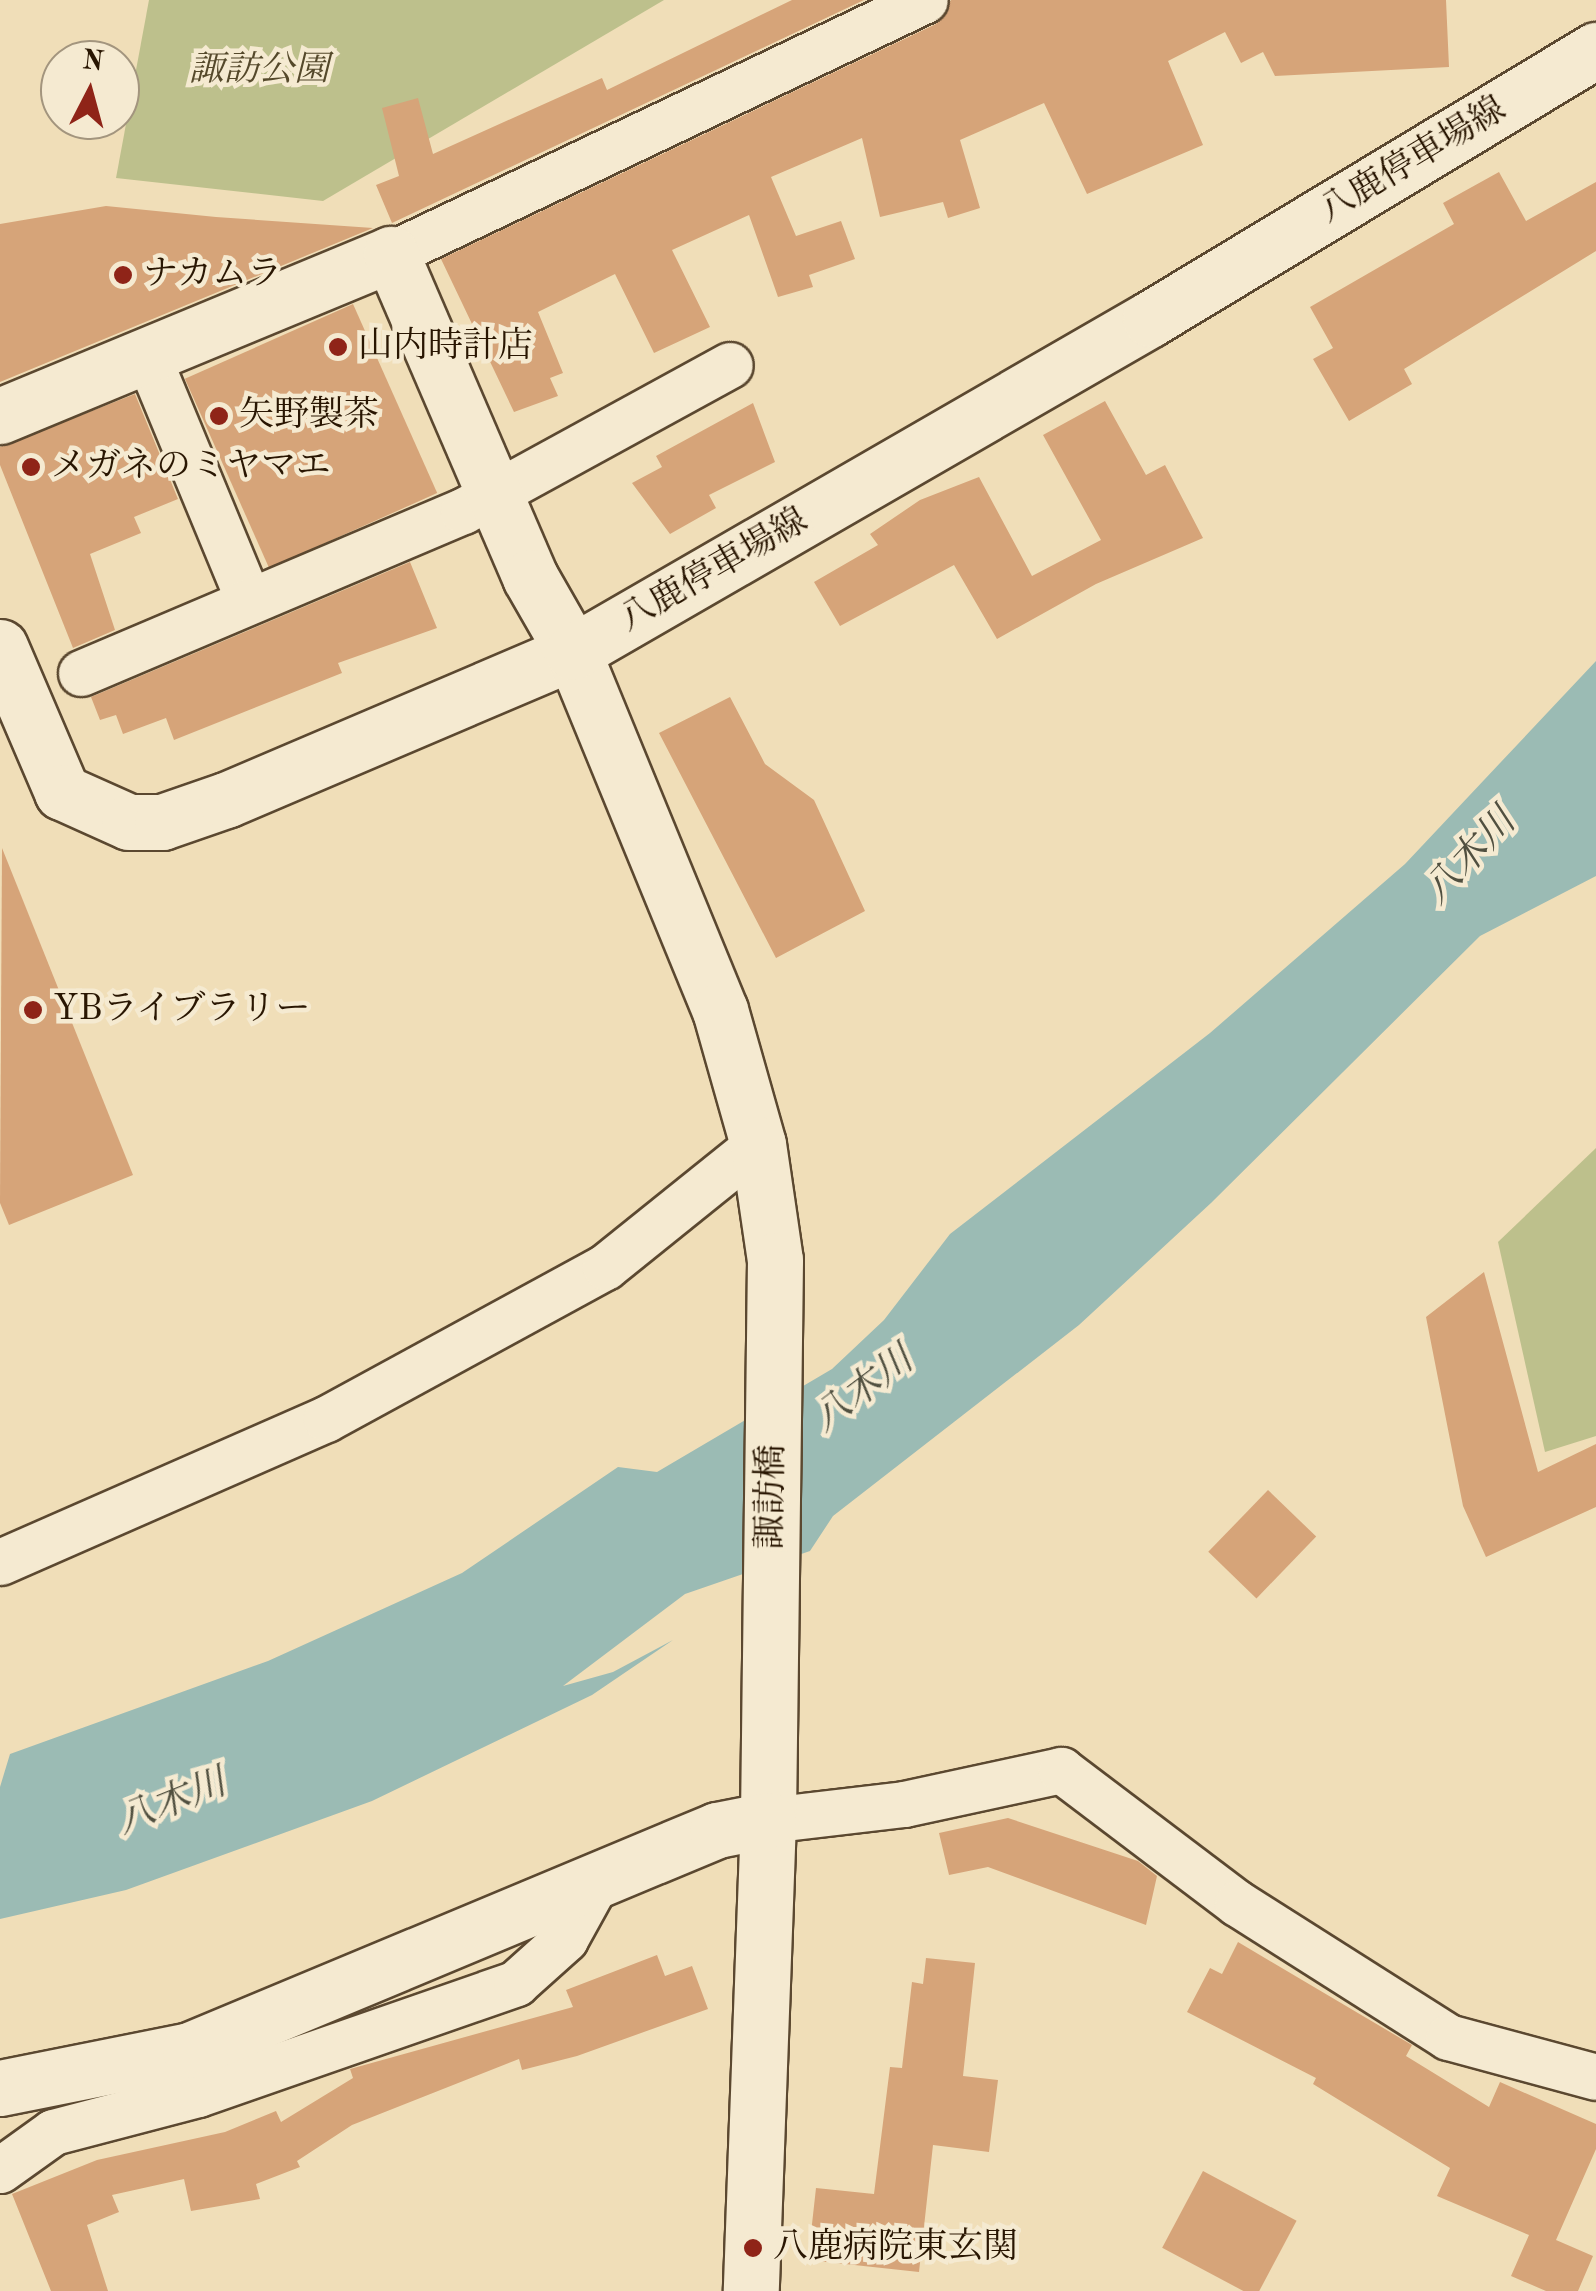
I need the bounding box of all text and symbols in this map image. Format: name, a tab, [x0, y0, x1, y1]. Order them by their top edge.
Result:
north arrow	[40, 40, 140, 140]
text: N	[81, 47, 105, 77]
park label: 諏訪公園	[189, 50, 329, 92]
street label: 八鹿停車場線	[1312, 89, 1514, 233]
place label: ナカムラ	[143, 254, 283, 296]
marker: ナカムラ	[112, 264, 134, 286]
place label: 山内時計店	[358, 326, 533, 368]
marker: 山内時計店	[327, 336, 349, 358]
place label: 矢野製茶	[239, 395, 379, 437]
marker: 矢野製茶	[208, 405, 230, 427]
place label: メガネのミヤマエ	[51, 446, 331, 488]
marker: メガネのミヤマエ	[20, 456, 42, 478]
street label: 八鹿停車場線	[613, 500, 815, 642]
water label: 八木川	[1415, 801, 1527, 915]
place label: YBライブラリー	[53, 989, 313, 1031]
marker: YBライブラリー	[22, 999, 44, 1021]
water label: 八木川	[805, 1338, 923, 1444]
street label: 諏訪橋	[750, 1444, 794, 1550]
water label: 八木川	[111, 1762, 233, 1846]
place label: 八鹿病院東玄関	[773, 2227, 1018, 2269]
marker: 八鹿病院東玄関	[742, 2237, 764, 2259]

